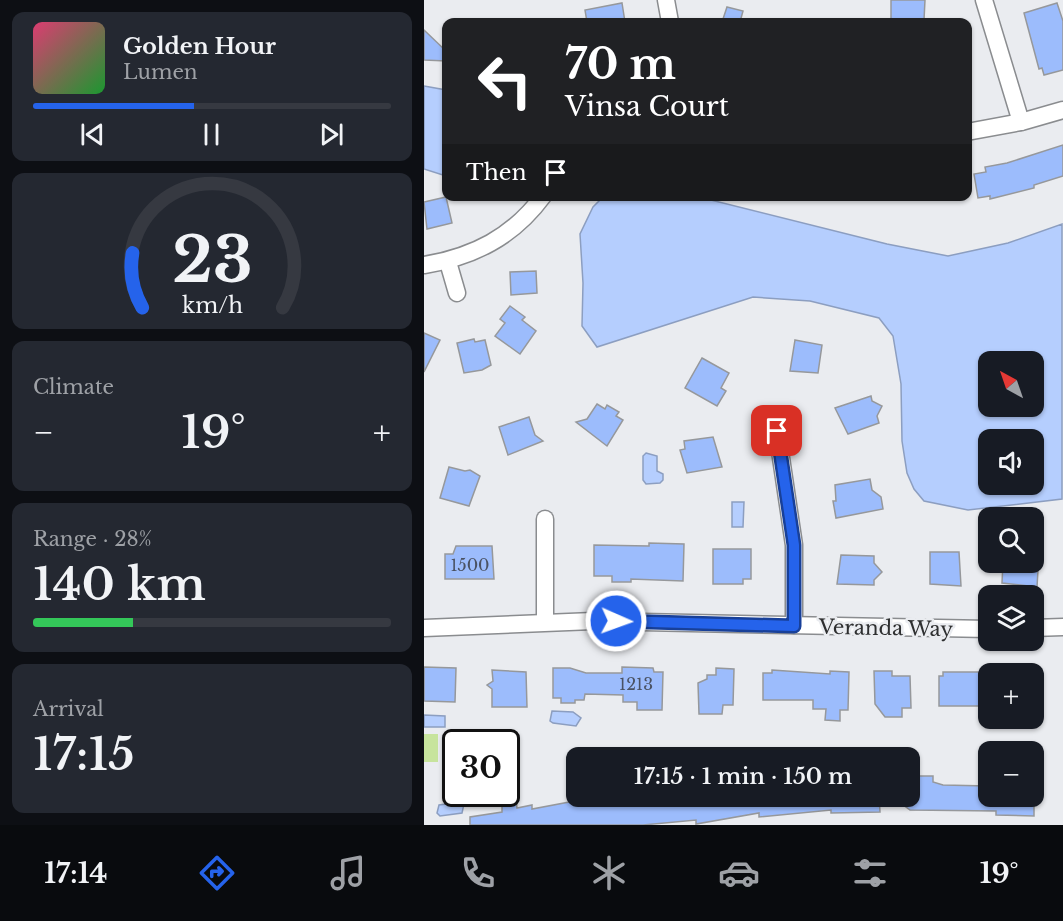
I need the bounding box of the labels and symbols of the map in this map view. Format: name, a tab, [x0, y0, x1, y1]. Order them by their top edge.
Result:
north arrow	[978, 351, 1044, 417]
pin	[751, 405, 802, 456]
house number: 1500	[450, 555, 490, 575]
position arrow	[584, 589, 648, 653]
street label: Veranda Way	[818, 615, 954, 641]
house number: 1213	[619, 674, 653, 694]
speed limit sign: 30	[442, 729, 520, 807]

